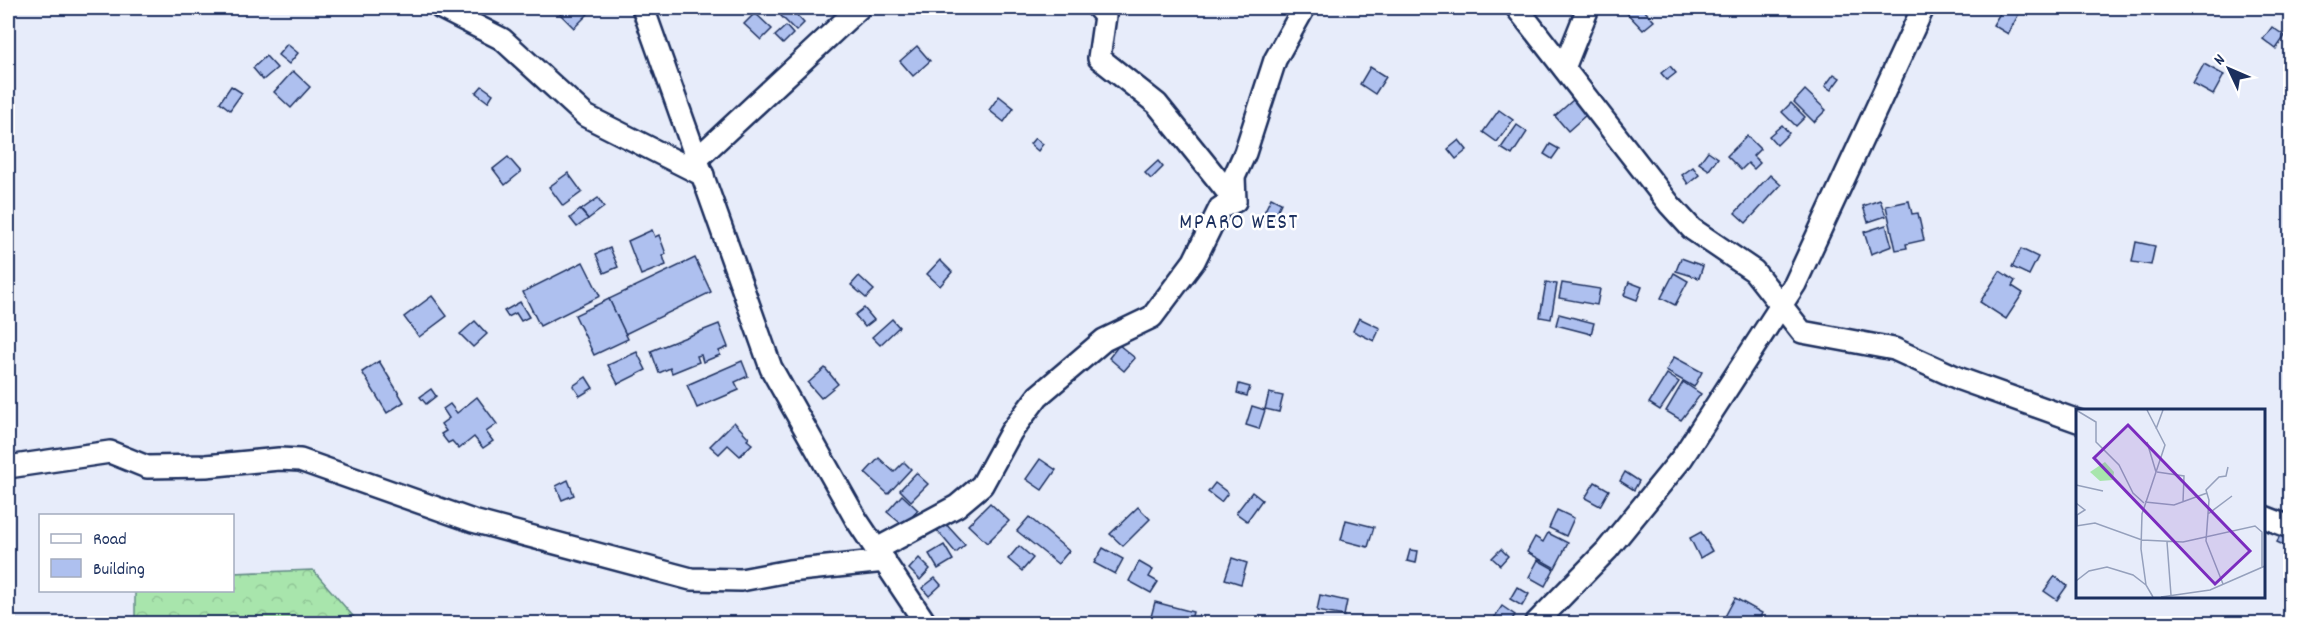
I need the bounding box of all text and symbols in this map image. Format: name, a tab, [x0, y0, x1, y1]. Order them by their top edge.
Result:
north arrow	[2199, 39, 2259, 99]
text: N	[2209, 49, 2231, 71]
district label: MPARO WEST	[1179, 208, 1299, 239]
inset map	[2076, 409, 2265, 598]
legend	[39, 514, 234, 592]
text: Road	[93, 528, 127, 553]
text: Building	[93, 558, 145, 583]

